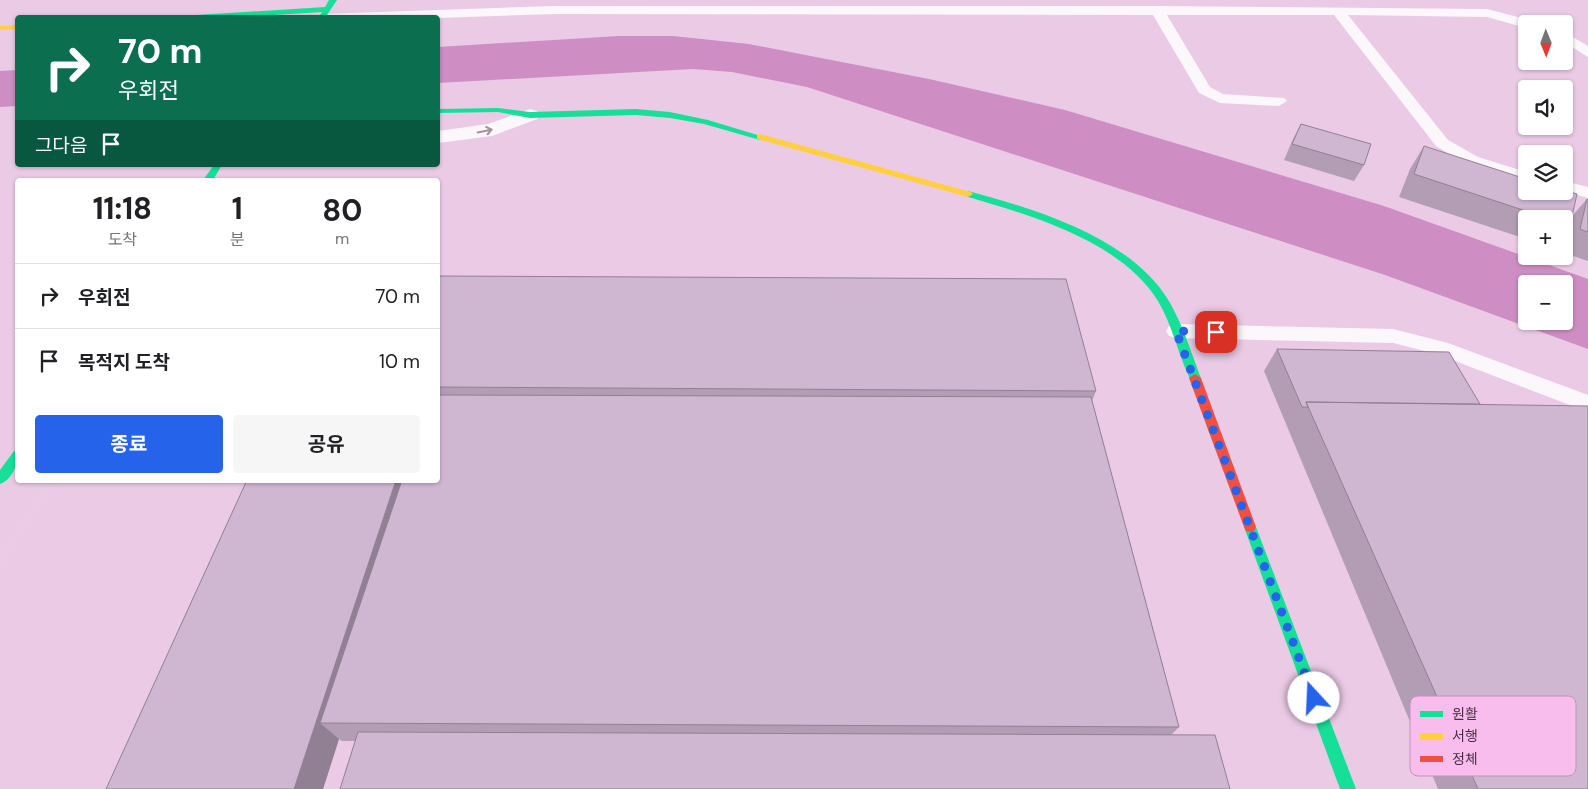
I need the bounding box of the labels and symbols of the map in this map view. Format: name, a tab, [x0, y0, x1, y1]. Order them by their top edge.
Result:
north arrow	[1518, 15, 1572, 70]
one-way arrow	[476, 125, 492, 135]
pin	[1195, 311, 1237, 353]
position arrow	[1287, 671, 1339, 723]
legend	[1410, 696, 1576, 776]
text: 원활	[1452, 705, 1478, 723]
text: 서행	[1452, 727, 1478, 745]
text: 정체	[1452, 750, 1478, 768]

